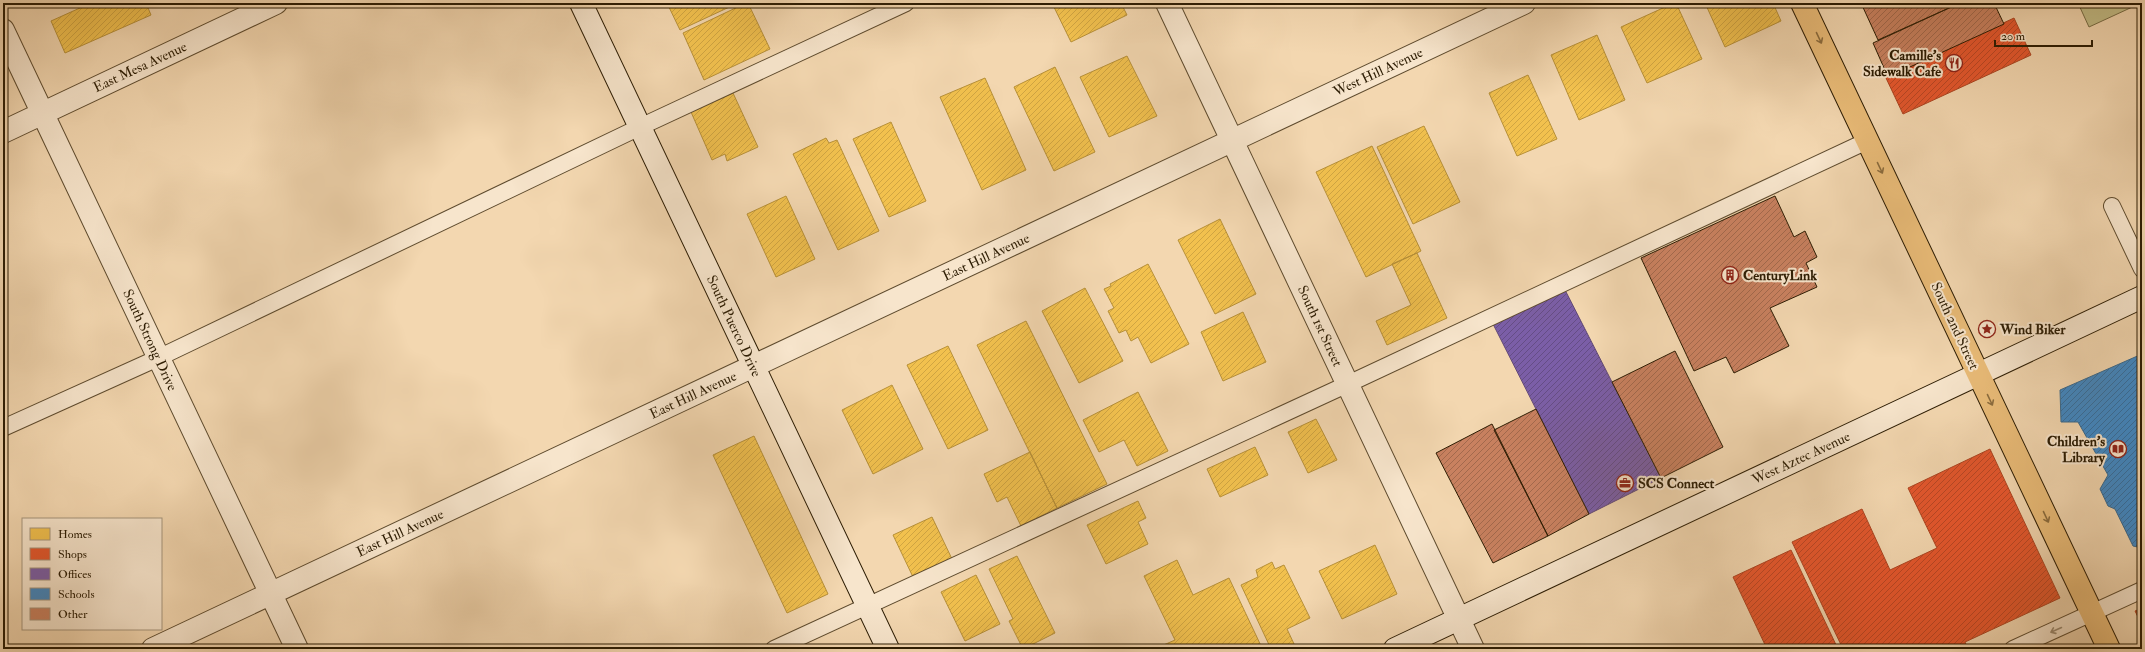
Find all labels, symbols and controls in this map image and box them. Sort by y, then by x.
scale bar [1995,22,2092,48]
text: 20 m [2001,29,2026,44]
one-way arrow [1816,32,1823,44]
street label: East Mesa Avenue [90,38,190,96]
street label: West Hill Avenue [1330,44,1426,101]
place label: Camille's Sidewalk Cafe [1863,47,1941,80]
restaurant icon: Camille's Sidewalk Cafe [1944,53,1964,73]
one-way arrow [1877,162,1884,174]
street label: East Hill Avenue [940,229,1032,285]
building icon: CenturyLink [1720,265,1740,285]
place label: CenturyLink [1743,267,1817,285]
street label: South Puerco Drive [703,272,765,380]
street label: South 2nd Street [1927,280,1983,373]
street label: South 1st Street [1294,283,1346,370]
street label: South Strong Drive [119,287,181,394]
place icon: Wind Biker [1977,319,1997,339]
place label: Wind Biker [1999,321,2066,338]
street label: East Hill Avenue [647,367,739,423]
one-way arrow [1987,393,1994,405]
street label: West Aztec Avenue [1748,428,1853,489]
place label: Children's Library [2047,433,2106,467]
library icon: Children's Library [2108,439,2128,459]
office icon: SCS Connect [1615,473,1635,493]
place label: SCS Connect [1638,475,1715,492]
street label: East Hill Avenue [354,505,446,561]
one-way arrow [2043,511,2050,523]
legend [22,518,162,630]
text: Homes [58,527,92,542]
text: Shops [58,547,87,562]
text: Offices [58,567,91,582]
text: Schools [58,587,95,602]
text: Other [58,607,88,622]
one-way arrow [2050,627,2062,634]

